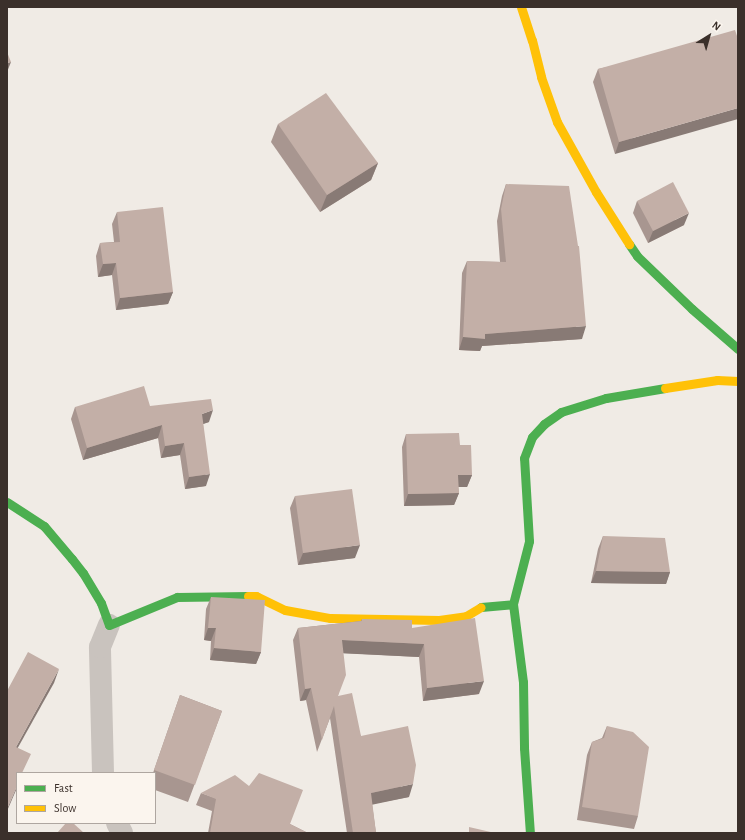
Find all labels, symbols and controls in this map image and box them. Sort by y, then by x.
north arrow [689,16,729,56]
text: N [710,19,723,33]
legend [16,772,156,824]
text: Fast [54,782,73,794]
text: Slow [54,802,76,814]

